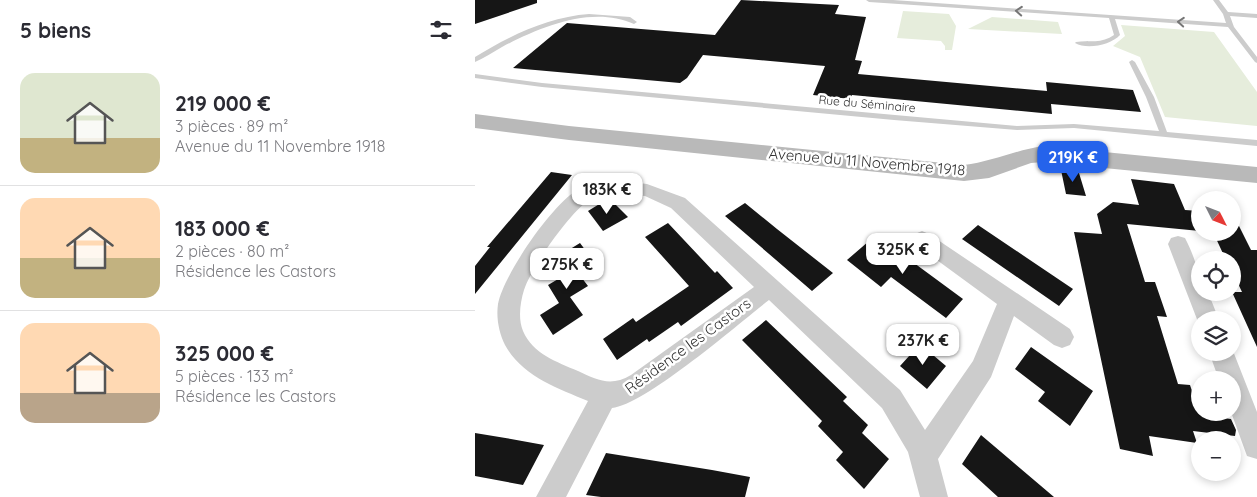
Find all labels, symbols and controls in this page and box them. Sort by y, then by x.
one-way arrow [1015,5,1023,16]
icon: filters [427,16,455,44]
text: 5 biens [20,17,91,43]
one-way arrow [1177,17,1185,28]
text: 219 000 € [175,90,271,116]
street label: Rue du Séminaire [818,92,916,115]
icon: home [60,93,120,153]
text: 3 pièces · 89 m² [175,116,288,136]
text: Avenue du 11 Novembre 1918 [175,136,385,156]
pin: 219K € [1032,140,1114,183]
street label: Avenue du 11 Novembre 1918 [768,143,966,180]
text: 219K € [1048,147,1098,167]
pin: 183K € [566,172,648,215]
text: 183K € [583,179,631,199]
north arrow [1191,191,1241,241]
map controls [1191,191,1241,481]
text: 183 000 € [175,215,270,241]
icon: home [60,218,120,278]
pin: 325K € [862,232,944,275]
text: 325K € [877,239,929,259]
text: 2 pièces · 80 m² [175,241,289,261]
pin: 275K € [526,248,608,290]
button: locate [1191,251,1241,301]
text: 275K € [541,254,593,274]
text: Résidence les Castors [175,261,336,281]
street label: Résidence les Castors [621,294,754,398]
button: layers [1191,311,1241,361]
pin: 237K € [882,324,964,366]
text: 237K € [897,330,949,350]
text: 325 000 € [175,340,274,366]
icon: home [60,343,120,403]
text: 5 pièces · 133 m² [175,366,294,386]
button: + [1191,371,1241,421]
text: Résidence les Castors [175,386,336,406]
button: − [1191,431,1241,481]

